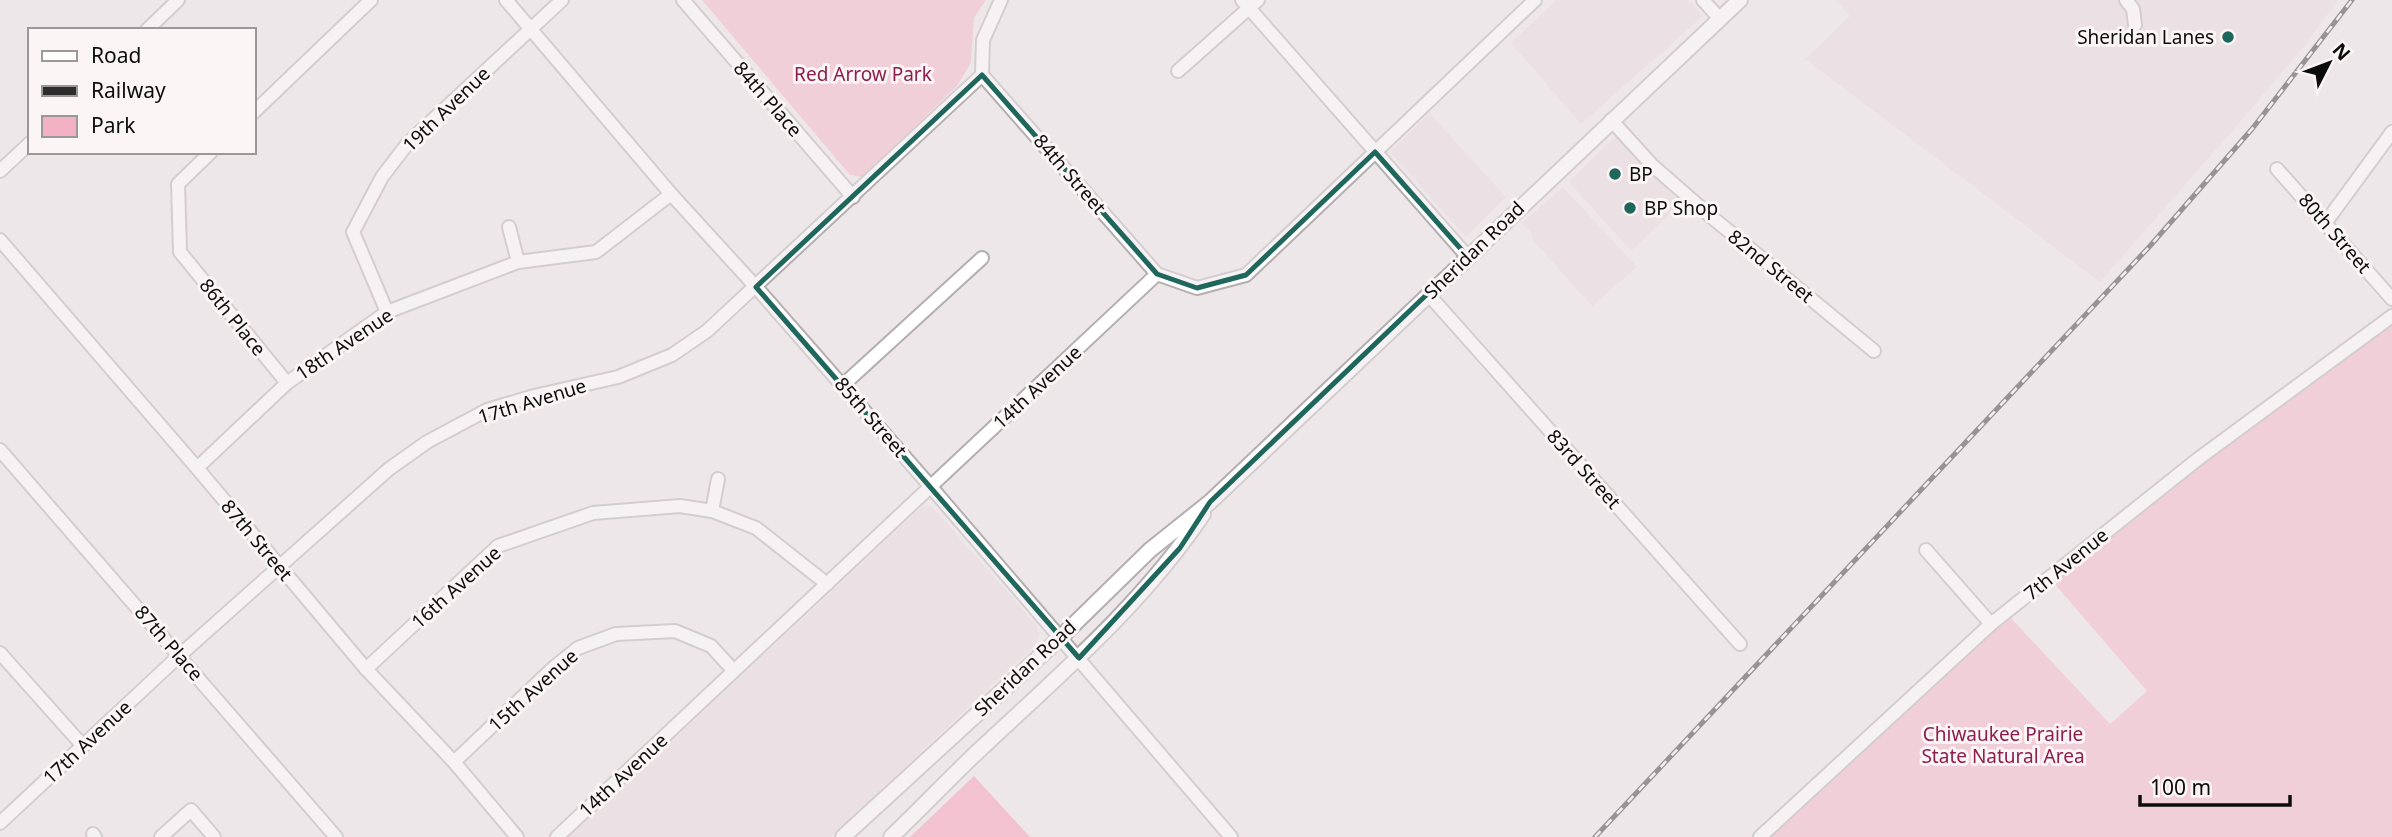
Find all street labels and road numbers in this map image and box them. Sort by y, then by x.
street label: 84th Place [728,56,808,142]
street label: 19th Avenue [397,61,495,157]
street label: 84th Street [1028,128,1112,220]
street label: 80th Street [2293,187,2377,279]
street label: Sheridan Road [1418,195,1530,305]
street label: 82nd Street [1723,223,1819,309]
street label: 86th Place [194,273,272,361]
street label: 18th Avenue [290,302,398,386]
street label: 14th Avenue [987,339,1087,435]
street label: 85th Street [829,371,913,463]
street label: 17th Avenue [475,372,589,430]
street label: 83rd Street [1541,424,1627,515]
street label: 87th Street [215,494,299,586]
street label: 7th Avenue [2019,522,2113,606]
street label: 16th Avenue [406,540,506,634]
street label: 87th Place [129,600,209,686]
street label: Sheridan Road [968,614,1082,722]
street label: 15th Avenue [483,643,583,737]
street label: 17th Avenue [37,694,137,790]
street label: 14th Avenue [573,727,673,823]

